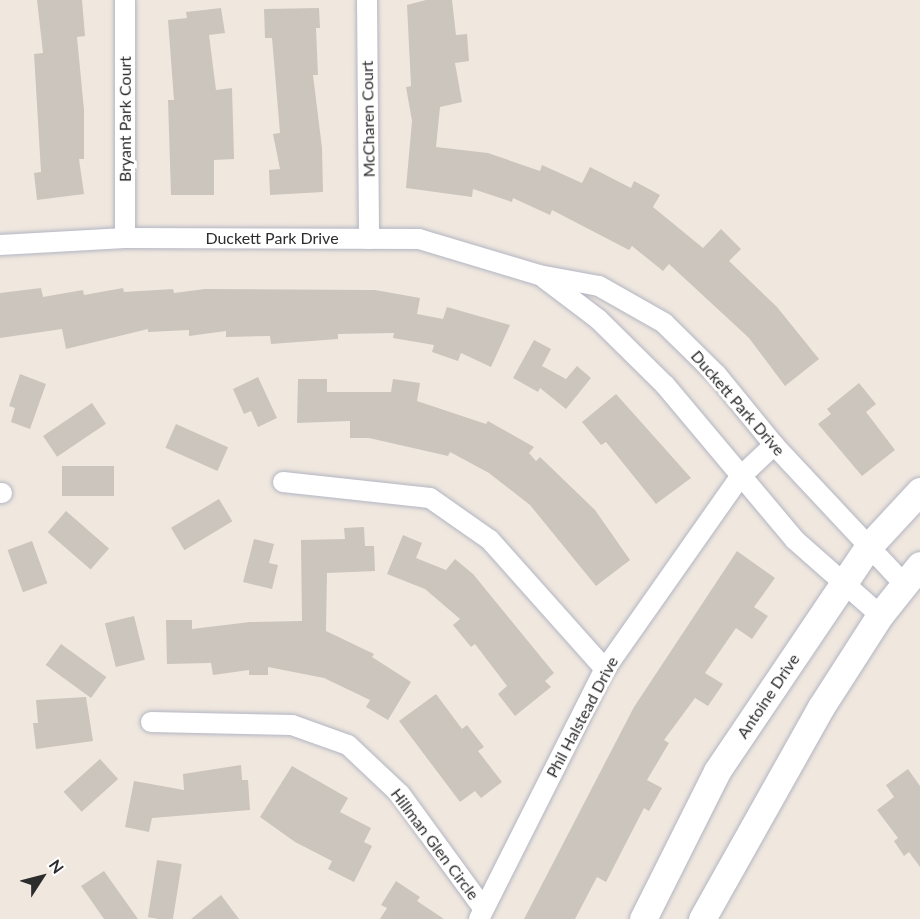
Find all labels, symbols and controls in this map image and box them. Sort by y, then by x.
street label: Bryant Park Court [115,56,135,182]
street label: McCharen Court [357,60,379,178]
street label: Duckett Park Drive [205,228,339,248]
street label: Duckett Park Drive [687,346,789,460]
street label: Antoine Drive [733,650,803,742]
street label: Phil Halstead Drive [542,653,622,781]
street label: Hillman Glen Circle [387,785,483,903]
north arrow [12,847,72,907]
text: N [46,856,68,877]

